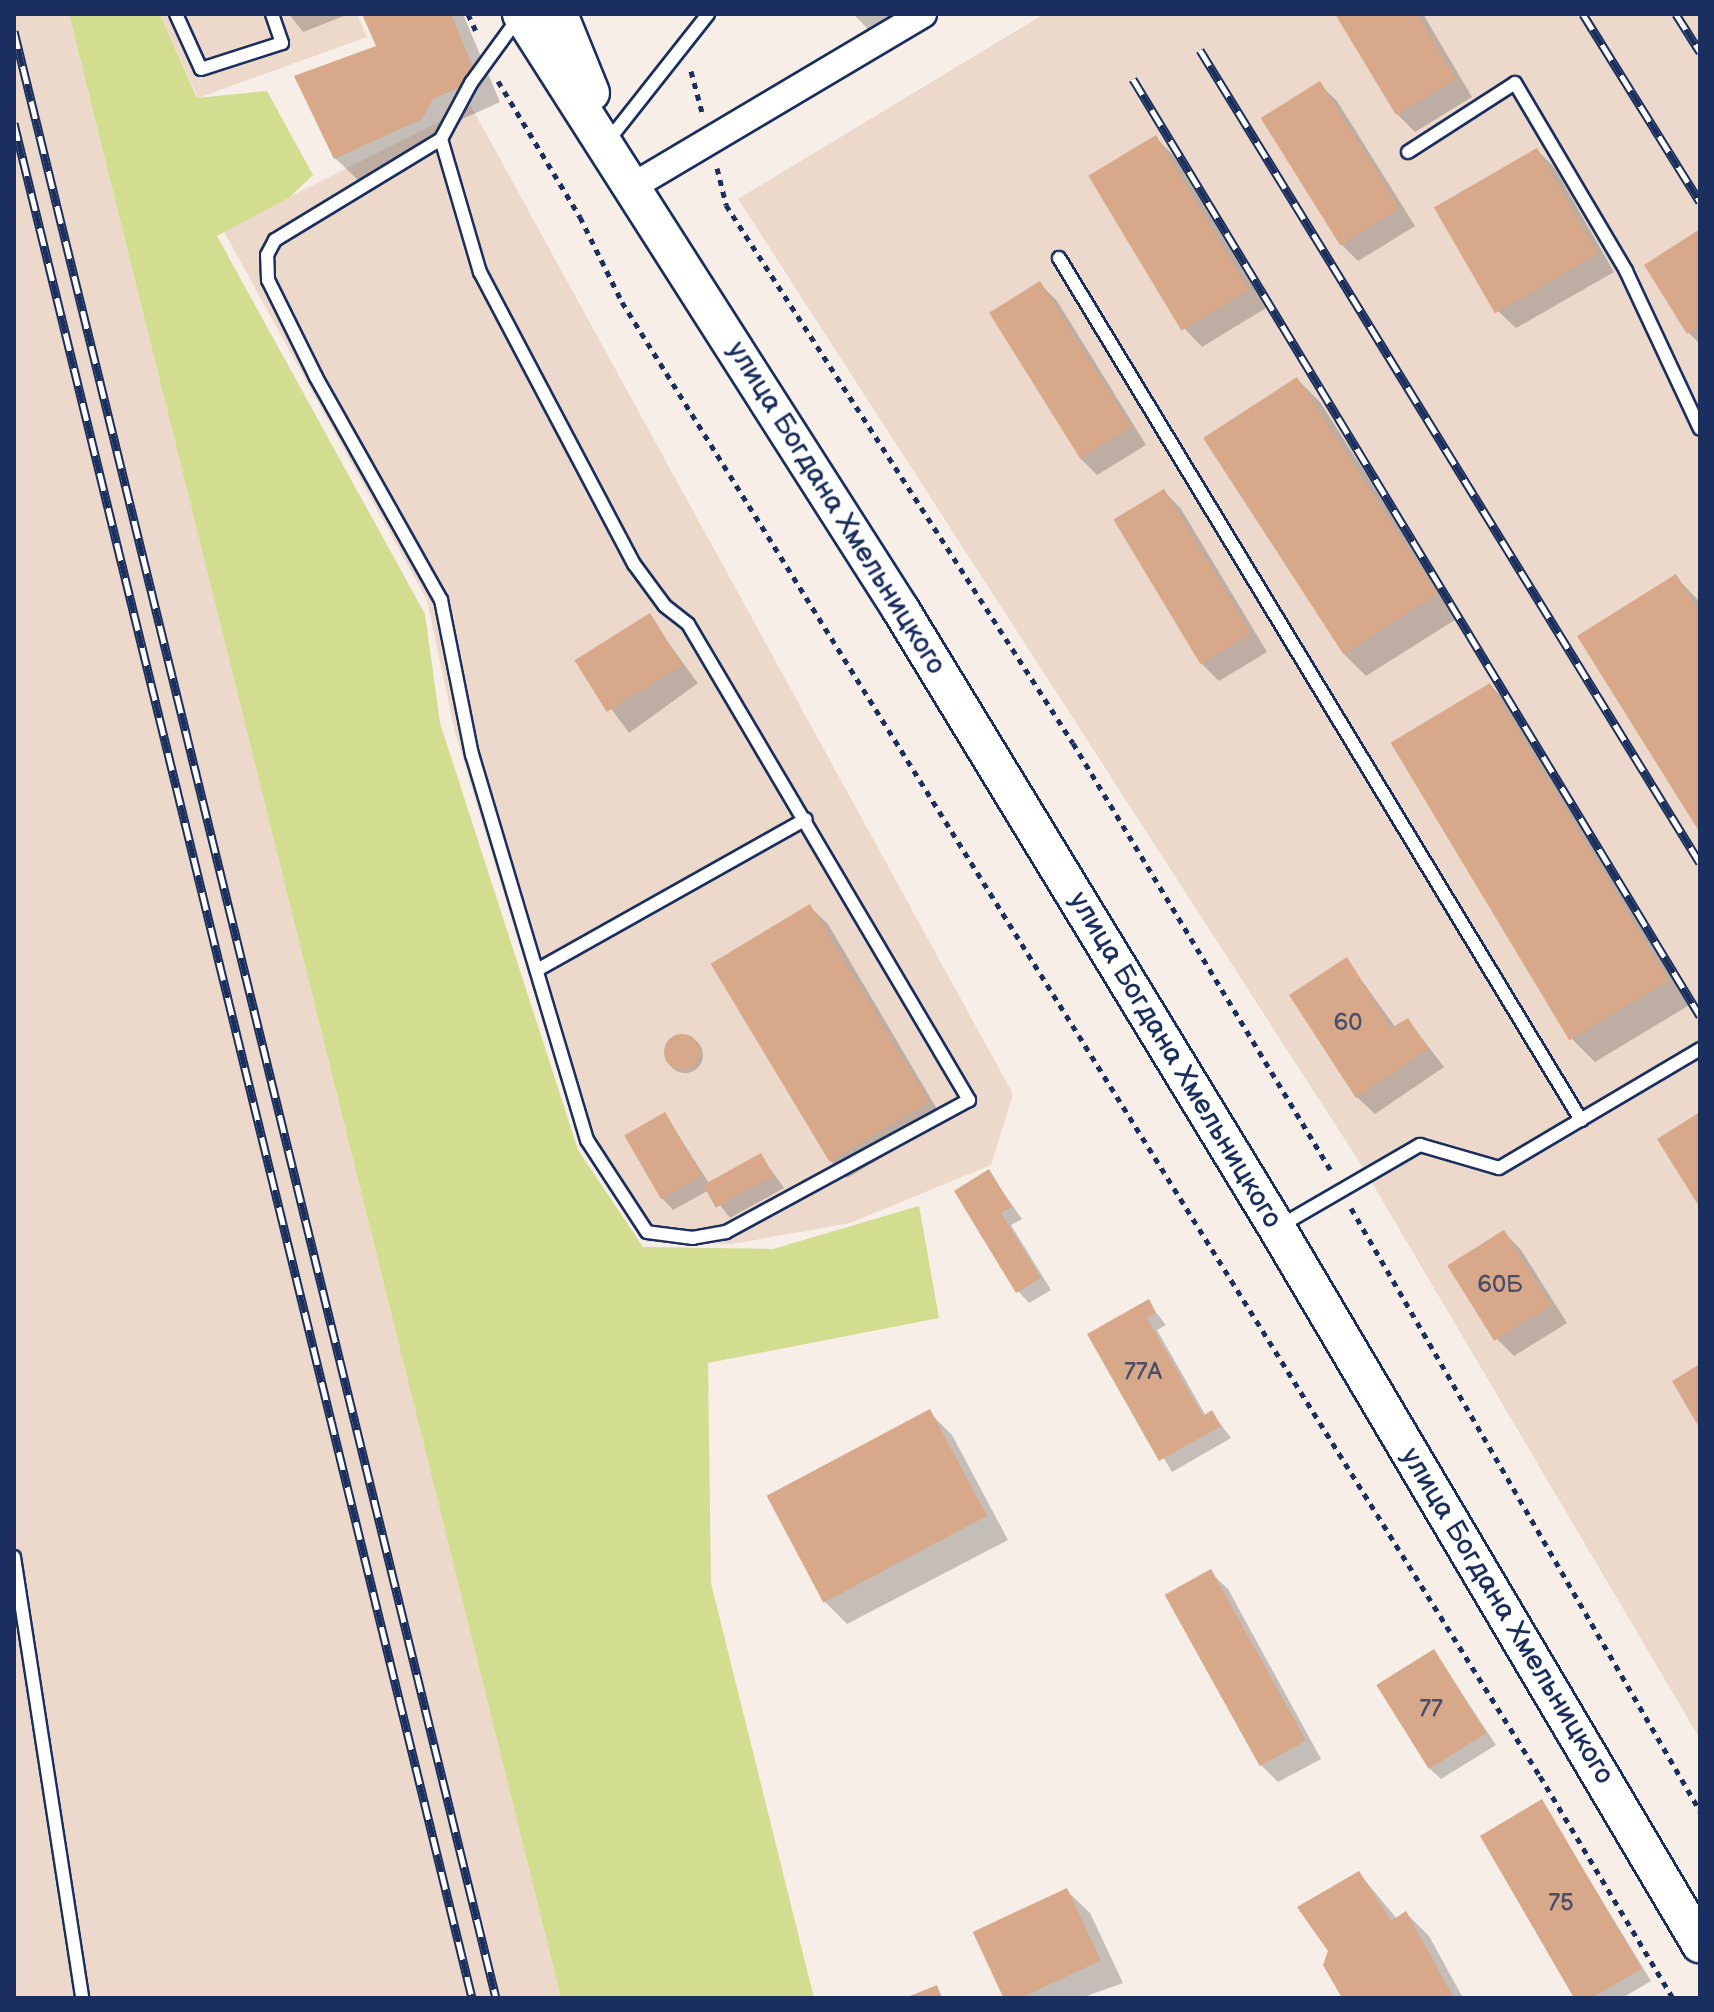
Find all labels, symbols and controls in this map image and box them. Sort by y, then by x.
street label: улица Богдана Хмельницкого [719,335,953,681]
street label: улица Богдана Хмельницкого [1061,886,1289,1234]
house number: 60 [1334,1009,1362,1037]
house number: 60Б [1477,1271,1523,1299]
house number: 77А [1124,1358,1162,1386]
street label: улица Богдана Хмельницкого [1393,1442,1621,1790]
house number: 77 [1419,1695,1443,1723]
house number: 75 [1548,1889,1574,1917]

